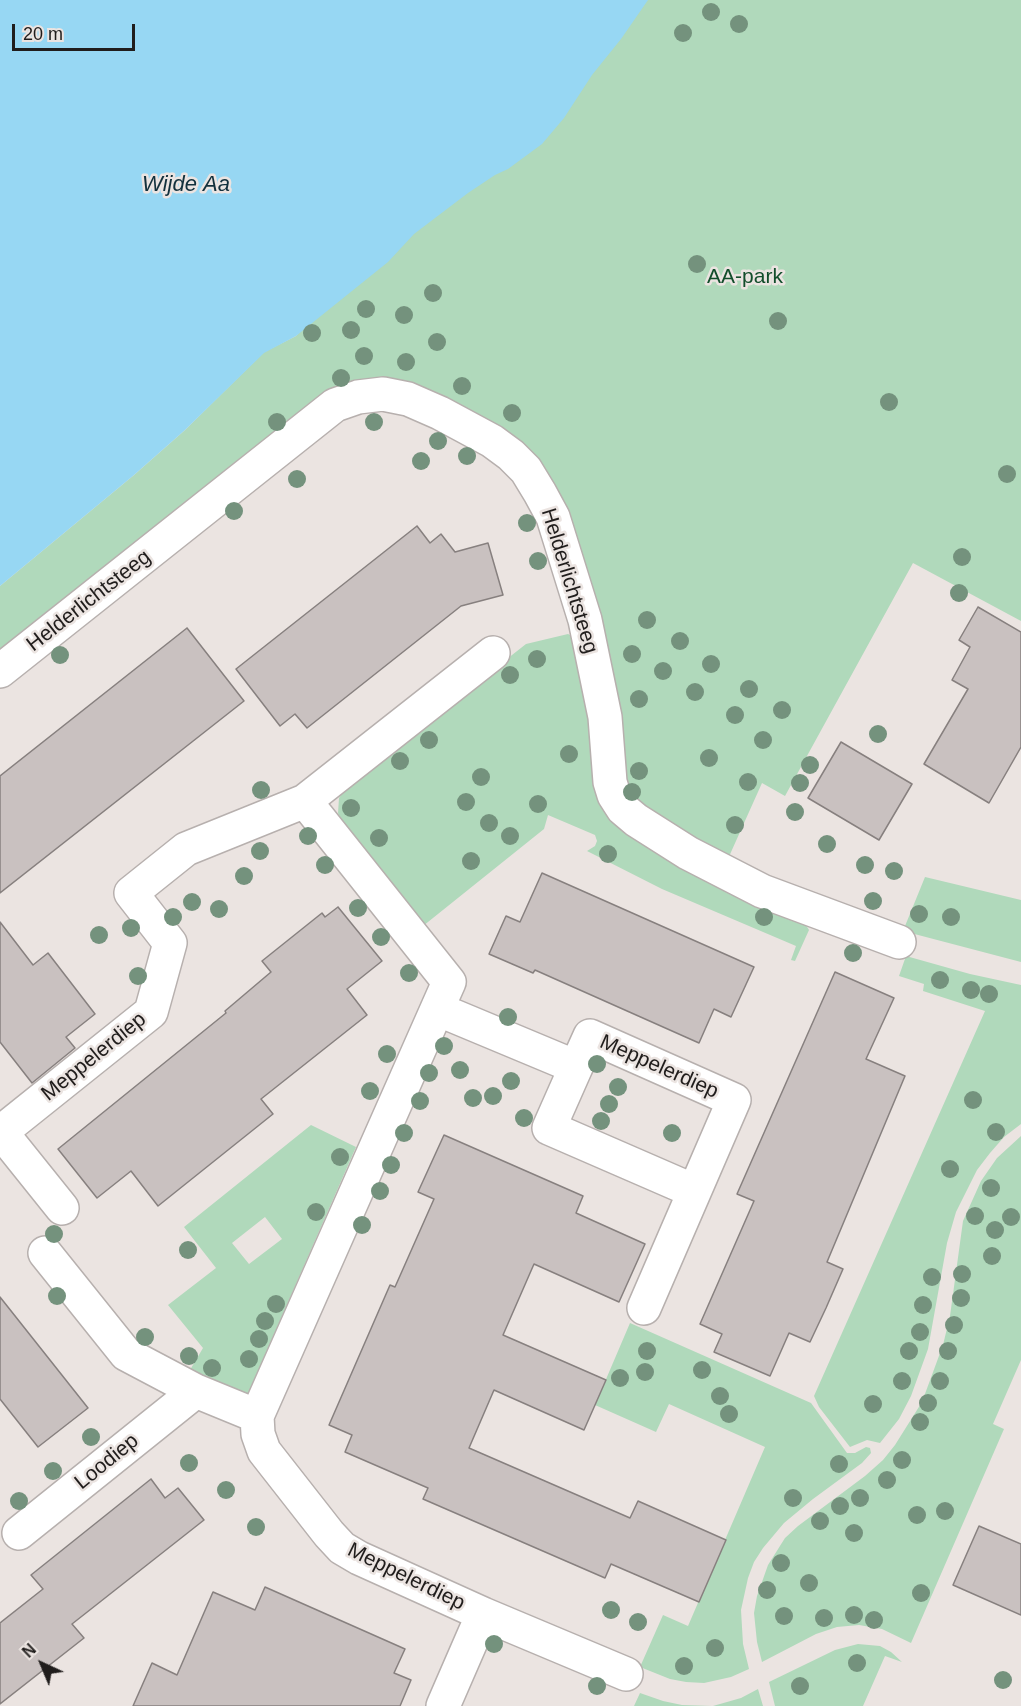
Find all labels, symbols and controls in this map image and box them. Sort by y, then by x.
scale bar [15,12,138,50]
text: 20 m [23,24,63,44]
water label: Wijde Aa [142,172,230,198]
park label: AA-park [707,264,783,290]
street label: Helderlichtsteeg [535,505,603,657]
street label: Helderlichtsteeg [22,545,156,657]
street label: Meppelerdiep [37,1007,151,1107]
street label: Meppelerdiep [596,1030,722,1104]
street label: Loodiep [70,1429,144,1495]
street label: Meppelerdiep [343,1538,469,1616]
north arrow [12,1634,72,1694]
text: N [19,1641,39,1661]

